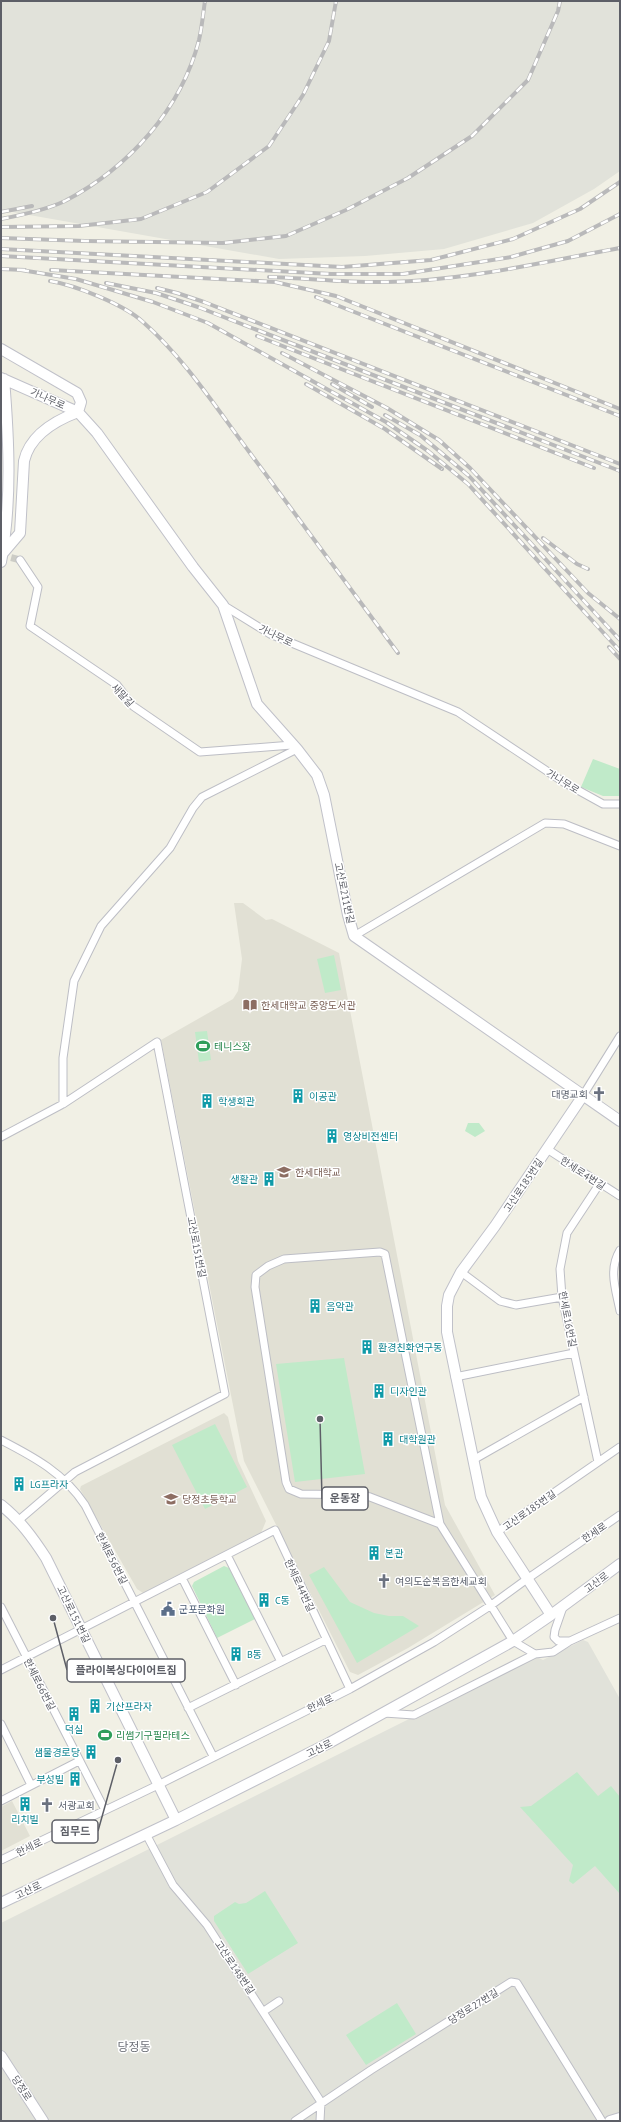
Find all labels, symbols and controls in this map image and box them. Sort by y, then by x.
street label: 가나무로 [28,385,67,412]
street label: 가나무로 [256,622,295,649]
street label: 새말길 [108,681,137,710]
street label: 가나무로 [544,766,582,797]
street label: 고산로211번길 [332,861,357,925]
library icon: 한세대학교 중앙도서관 [242,997,258,1013]
place label: 한세대학교 중앙도서관 [261,999,356,1012]
sports icon: 테니스장 [195,1038,211,1054]
place label: 테니스장 [214,1040,251,1053]
church icon: 대명교회 [591,1086,607,1102]
building icon: 이공관 [290,1088,306,1104]
place label: 대명교회 [551,1088,588,1101]
place label: 이공관 [309,1090,337,1103]
building icon: 학생회관 [199,1093,215,1109]
place label: 학생회관 [218,1095,256,1108]
building icon: 영상비전센터 [324,1128,340,1144]
place label: 영상비전센터 [343,1130,398,1143]
street label: 한세로4번길 [558,1154,608,1193]
street label: 고산로185번길 [501,1156,546,1215]
school or university icon: 한세대학교 [276,1164,292,1180]
place label: 한세대학교 [295,1166,341,1179]
building icon: 생활관 [261,1171,277,1187]
place label: 생활관 [230,1173,259,1186]
street label: 고산로151번길 [184,1215,209,1279]
street label: 한세로16번길 [556,1290,579,1348]
building icon: 음악관 [307,1298,323,1314]
place label: 음악관 [326,1300,354,1313]
building icon: 환경친화연구동 [359,1339,375,1355]
place label: 환경친화연구동 [378,1341,442,1354]
building icon: 디자인관 [371,1383,387,1399]
place label: 디자인관 [390,1385,428,1398]
building icon: 대학원관 [380,1431,396,1447]
place label: 대학원관 [399,1433,437,1446]
building icon: LG프라자 [11,1476,27,1492]
place label: LG프라자 [30,1478,69,1491]
callout: 운동장 [322,1487,368,1510]
street label: 고산로185번길 [500,1487,559,1534]
school or university icon: 당정초등학교 [163,1491,179,1507]
text: 운동장 [330,1491,360,1505]
place label: 당정초등학교 [182,1493,237,1506]
street label: 한세로 [579,1519,609,1546]
street label: 한세로56번길 [93,1530,130,1587]
building icon: 본관 [366,1545,382,1561]
place label: 본관 [385,1547,404,1560]
street label: 한세로44번길 [282,1557,317,1614]
street label: 고산로 [581,1569,611,1596]
church icon: 여의도순복음한세교회 [376,1573,392,1589]
place label: 여의도순복음한세교회 [395,1575,487,1588]
street label: 고산로151번길 [54,1583,93,1645]
building icon: C동 [256,1592,272,1608]
place label: C동 [275,1594,290,1607]
public building icon: 군포문화원 [160,1601,176,1617]
place label: 군포문화원 [179,1603,225,1616]
building icon: B동 [228,1646,244,1662]
place label: B동 [247,1648,262,1661]
street label: 한세로66번길 [21,1656,58,1713]
callout: 플라이복싱다이어트짐 [67,1659,185,1682]
text: 플라이복싱다이어트짐 [75,1663,177,1677]
street label: 한세로 [305,1692,335,1715]
building icon: 기산프라자 [87,1698,103,1714]
place label: 기산프라자 [106,1700,153,1713]
building icon: 덕실 [66,1706,82,1722]
place label: 덕실 [65,1723,83,1736]
sports icon: 리썸기구필라테스 [97,1727,113,1743]
place label: 리썸기구필라테스 [116,1729,190,1742]
street label: 고산로 [304,1736,334,1761]
building icon: 샘물경로당 [83,1744,99,1760]
place label: 샘물경로당 [34,1746,80,1759]
building icon: 부성빌 [67,1771,83,1787]
place label: 부성빌 [36,1773,64,1786]
building icon: 리치빌 [17,1796,33,1812]
church icon: 서광교회 [39,1797,55,1813]
place label: 서광교회 [58,1799,95,1812]
place label: 리치빌 [11,1813,39,1826]
callout: 짐무드 [52,1820,98,1843]
text: 짐무드 [60,1824,90,1838]
street label: 한세로 [14,1836,44,1859]
street label: 고산로 [13,1879,43,1902]
street label: 고산로148번길 [212,1938,257,1997]
street label: 당정로27번길 [446,1986,501,2027]
district label: 당정동 [117,2039,151,2054]
street label: 당정로 [9,2073,35,2103]

